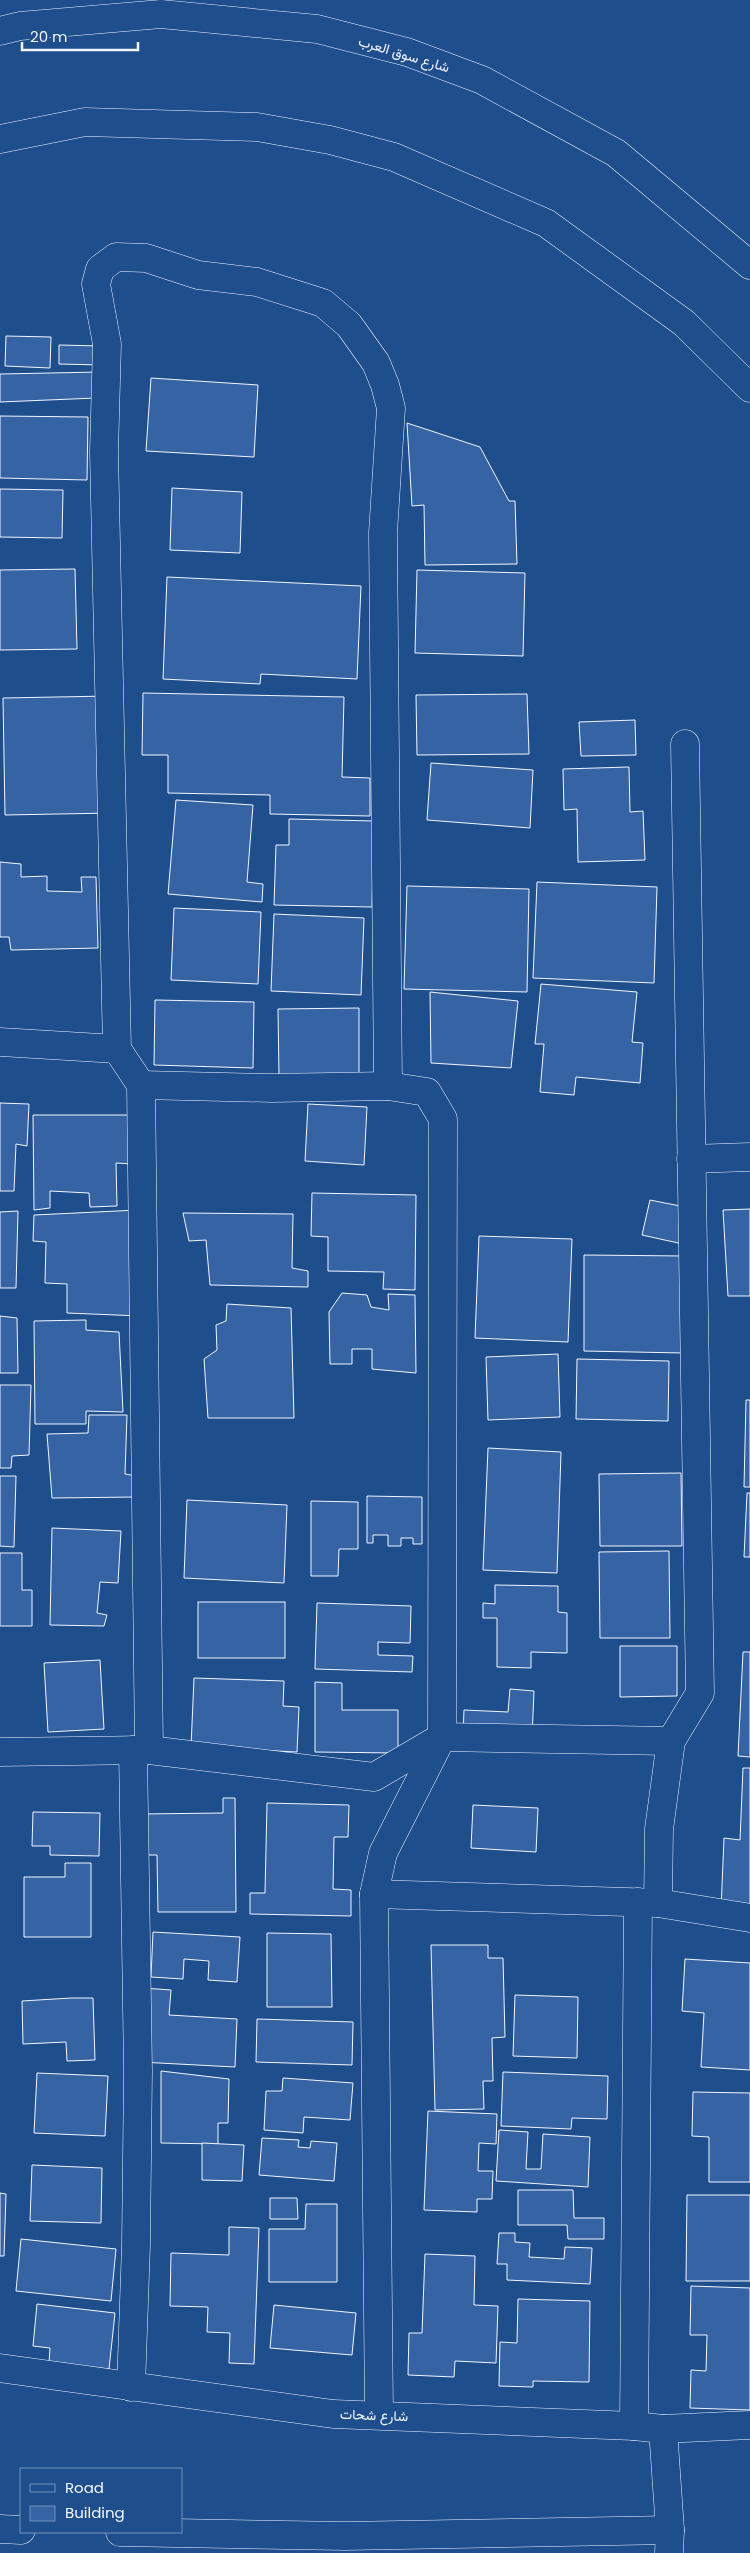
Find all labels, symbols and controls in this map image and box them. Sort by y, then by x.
scale bar [22,20,139,52]
text: 20 m [30,26,68,47]
street label: شارع سوق العرب [356,31,452,78]
street label: شارع شحات [339,2404,409,2427]
legend [20,2468,182,2533]
text: Road [65,2477,104,2498]
text: Building [65,2502,125,2523]

